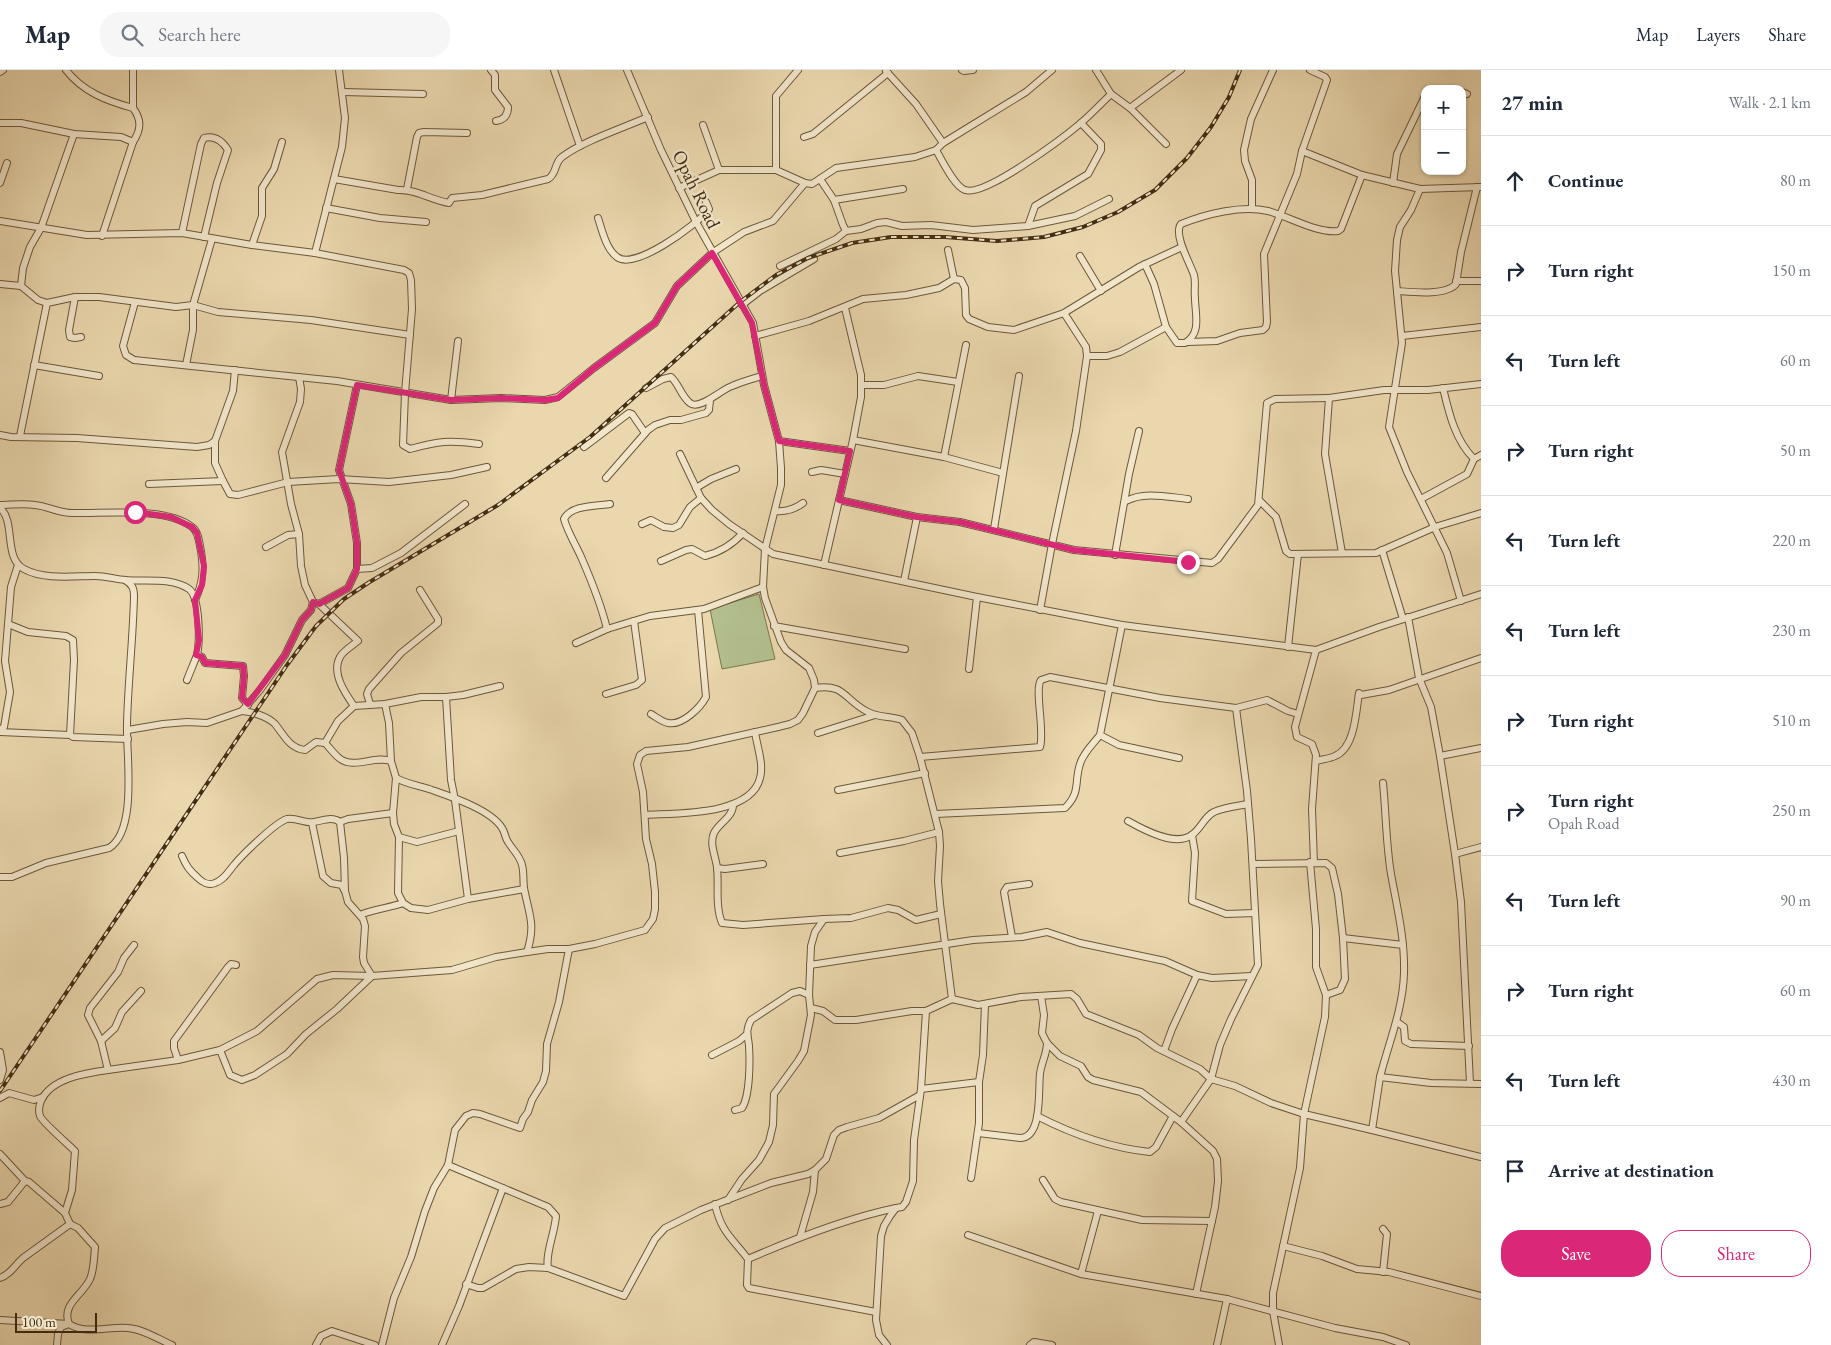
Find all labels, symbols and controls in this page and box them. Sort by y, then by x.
search box [100,12,450,57]
text: Map [25,19,70,50]
icon: search [118,21,146,49]
text: Search here [158,22,241,47]
text: Map [1636,23,1668,46]
text: Layers [1696,23,1740,46]
text: Share [1768,23,1806,46]
map controls [1421,85,1466,175]
button: + [1421,85,1466,130]
text: 27 min [1501,89,1563,116]
text: Walk · 2.1 km [1728,92,1811,113]
button: − [1421,130,1466,175]
street label: Opah Road [667,146,727,233]
icon: ahead [1501,167,1529,195]
text: Continue [1548,168,1623,193]
text: 80 m [1780,170,1811,191]
icon: right [1501,257,1529,285]
text: Turn right [1548,258,1634,283]
text: 150 m [1772,260,1811,281]
icon: left [1501,347,1529,375]
text: Turn left [1548,348,1620,373]
text: 60 m [1780,350,1811,371]
icon: right [1501,437,1529,465]
text: Turn right [1548,438,1634,463]
text: 50 m [1780,440,1811,461]
route start [124,501,147,524]
icon: left [1501,527,1529,555]
text: Turn left [1548,528,1620,553]
text: 220 m [1772,530,1811,551]
route end [1177,551,1200,574]
icon: left [1501,617,1529,645]
text: Turn left [1548,618,1620,643]
text: 230 m [1772,620,1811,641]
icon: right [1501,707,1529,735]
text: Turn right [1548,708,1634,733]
text: 510 m [1772,710,1811,731]
text: Turn right [1548,788,1634,813]
icon: right [1501,797,1529,825]
text: 250 m [1772,800,1811,821]
text: Opah Road [1548,813,1620,834]
icon: left [1501,887,1529,915]
text: Turn left [1548,888,1620,913]
text: 90 m [1780,890,1811,911]
icon: right [1501,977,1529,1005]
text: Turn right [1548,978,1634,1003]
text: 60 m [1780,980,1811,1001]
icon: left [1501,1067,1529,1095]
text: Turn left [1548,1068,1620,1093]
text: 430 m [1772,1070,1811,1091]
icon: arrive [1501,1157,1529,1185]
text: Arrive at destination [1548,1158,1714,1183]
button: Save [1501,1230,1651,1277]
button: Share [1661,1230,1811,1277]
scale bar [15,1310,98,1333]
text: 100 m [22,1313,56,1331]

